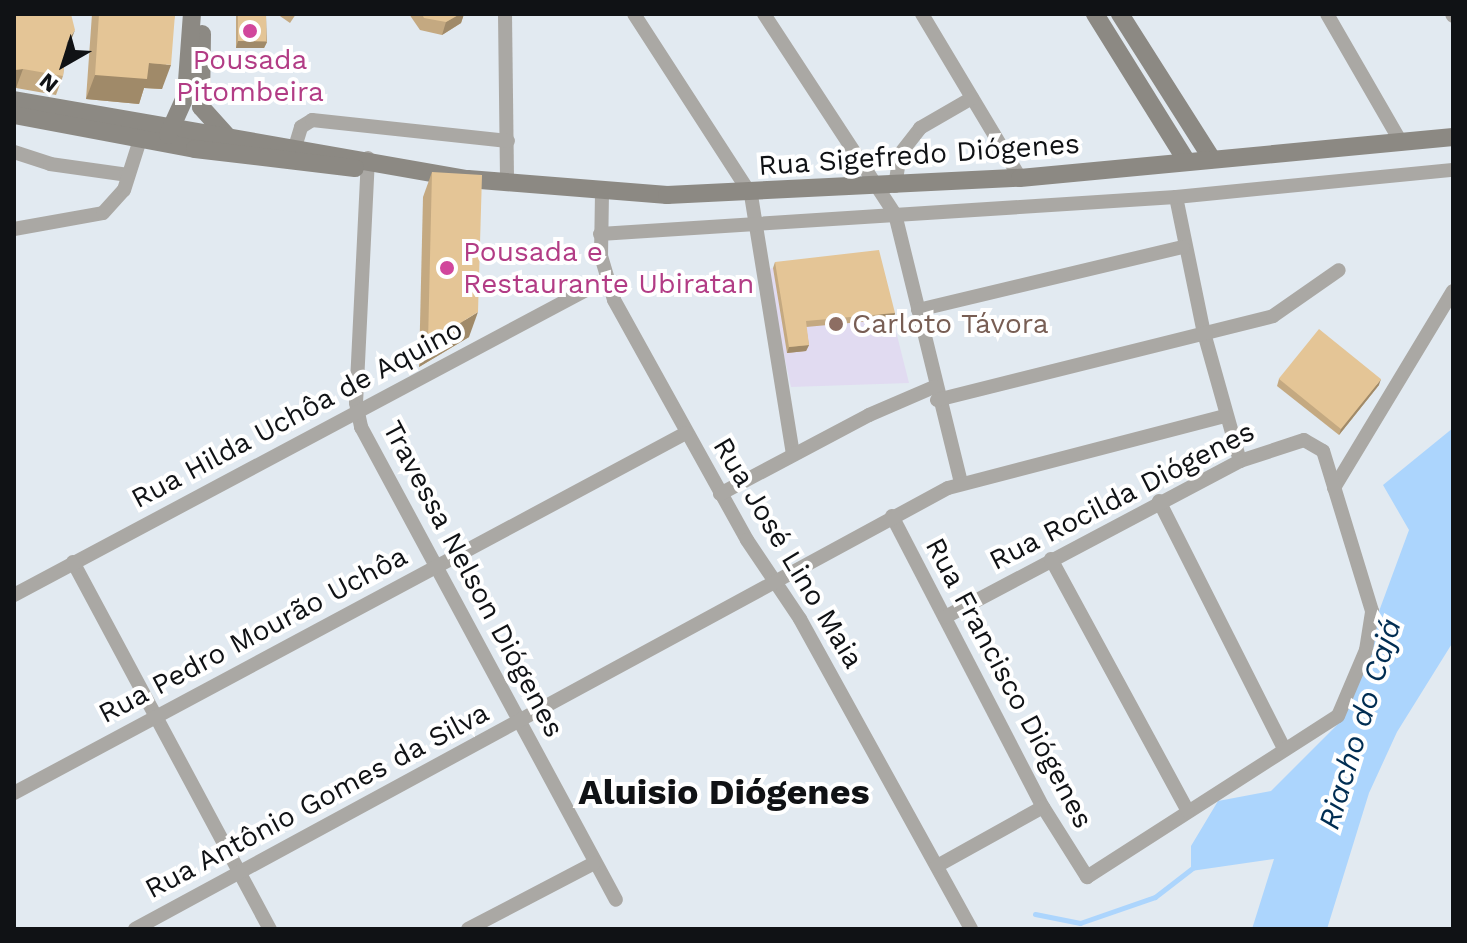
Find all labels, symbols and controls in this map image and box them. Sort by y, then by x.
marker: Pousada Pitombeira [241,22,259,40]
north arrow [24,24,104,104]
place label: Pousada Pitombeira [176,43,324,109]
text: N [34,68,63,98]
street label: Rua Sigefredo Diógenes [757,127,1081,183]
place label: Pousada e Restaurante Ubiratan [463,235,754,301]
marker: Pousada e Restaurante Ubiratan [438,259,456,277]
place label: Carloto Távora [852,307,1049,341]
street label: Rua Hilda Uchôa de Aquino [124,312,470,516]
marker: Carloto Távora [827,315,845,333]
street label: Rua Rocilda Diógenes [983,414,1261,578]
street label: Travessa Nelson Diógenes [375,415,571,743]
street label: Rua José Lino Maia [705,431,871,675]
street label: Rua Francisco Diógenes [918,532,1100,834]
street label: Rua Pedro Mourão Uchôa [93,539,413,731]
water label: Riacho do Cajá [1311,614,1409,834]
street label: Rua Antônio Gomes da Silva [138,695,496,907]
district label: Aluisio Diógenes [578,771,870,815]

